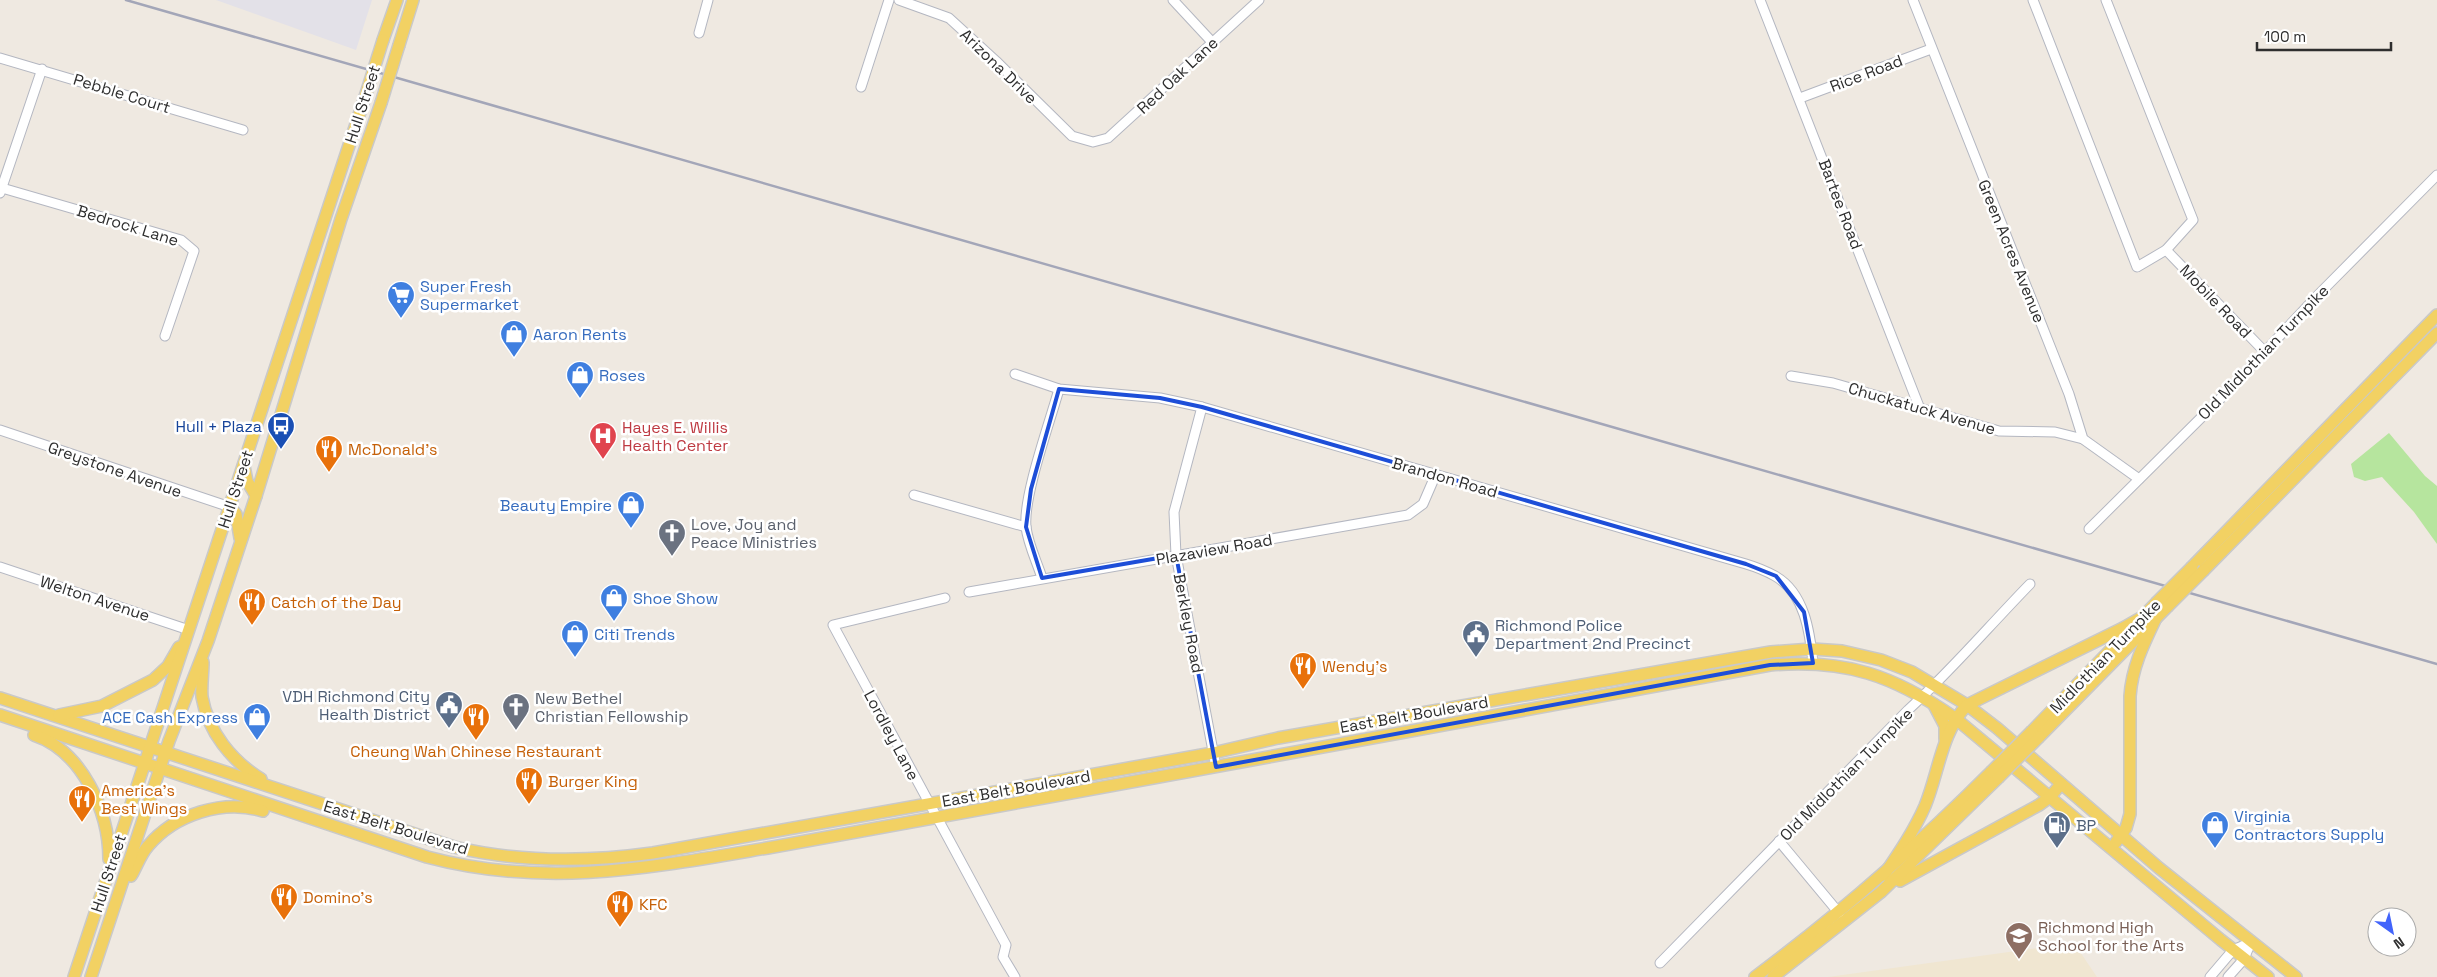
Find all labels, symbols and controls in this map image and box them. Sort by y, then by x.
scale bar [2257,20,2391,52]
street label: Arizona Drive [956,24,1042,108]
text: 100 m [2264,27,2306,46]
street label: Red Oak Lane [1132,32,1222,118]
street label: Rice Road [1827,50,1906,97]
street label: Hull Street [340,62,385,146]
street label: Pebble Court [71,69,173,118]
street label: Bartee Road [1814,156,1867,252]
street label: Green Acres Avenue [1973,176,2050,326]
street label: Bedrock Lane [74,200,181,251]
street label: Mobile Road [2175,260,2256,343]
place label: Super Fresh Supermarket [420,276,519,315]
supermarket icon: Super Fresh Supermarket [386,280,416,319]
street label: Old Midlothian Turnpike [2193,280,2333,424]
shop icon: Aaron Rents [499,319,529,358]
place label: Aaron Rents [533,324,627,345]
shop icon: Roses [565,360,595,399]
place label: Roses [599,365,645,386]
street label: Chuckatuck Avenue [1846,377,1998,440]
bus stop icon: Hull + Plaza [266,411,296,450]
place label: Hull + Plaza [176,416,262,437]
place label: Hayes E. Willis Health Center [622,417,728,456]
hospital icon: Hayes E. Willis Health Center [588,421,618,460]
restaurant icon: McDonald's [314,434,344,473]
street label: Greystone Avenue [45,437,185,502]
place label: McDonald's [348,439,438,460]
street label: Hull Street [213,447,258,531]
street label: Brandon Road [1390,452,1500,503]
shop icon: Beauty Empire [616,490,646,529]
place label: Beauty Empire [500,495,612,516]
place label: Love, Joy and Peace Ministries [691,514,817,553]
church icon: Love, Joy and Peace Ministries [657,518,687,557]
street label: Plazaview Road [1154,529,1274,570]
street label: Welton Avenue [37,571,152,626]
street label: Berkley Road [1169,571,1208,675]
shop icon: Shoe Show [599,583,629,622]
restaurant icon: Catch of the Day [237,587,267,626]
place label: Shoe Show [633,588,718,609]
place label: Catch of the Day [271,592,401,613]
street label: Midlothian Turnpike [2045,595,2165,718]
place label: Richmond Police Department 2nd Precinct [1495,615,1691,654]
shop icon: Citi Trends [560,619,590,658]
public building icon: Richmond Police Department 2nd Precinct [1461,619,1491,658]
place label: Citi Trends [594,624,675,645]
restaurant icon: Wendy's [1288,651,1318,690]
place label: Wendy's [1322,656,1388,677]
place label: VDH Richmond City Health District [282,686,430,725]
street label: Lordley Lane [859,687,924,784]
place label: New Bethel Christian Fellowship [535,688,688,727]
public building icon: VDH Richmond City Health District [434,690,464,729]
street label: East Belt Boulevard [1338,691,1490,738]
church icon: New Bethel Christian Fellowship [501,692,531,731]
shop icon: ACE Cash Express [242,702,272,741]
restaurant icon: Cheung Wah Chinese Restaurant [461,702,491,741]
street label: Old Midlothian Turnpike [1775,703,1917,845]
place label: ACE Cash Express [102,707,238,728]
place label: Cheung Wah Chinese Restaurant [350,741,602,762]
street label: East Belt Boulevard [940,765,1092,812]
restaurant icon: Burger King [514,766,544,805]
place label: Burger King [548,771,638,792]
place label: America's Best Wings [101,780,187,819]
restaurant icon: America's Best Wings [67,784,97,823]
street label: East Belt Boulevard [321,795,471,859]
place label: Virginia Contractors Supply [2234,806,2384,845]
fuel station icon: BP [2042,810,2072,849]
shop icon: Virginia Contractors Supply [2200,810,2230,849]
place label: BP [2076,815,2097,836]
street label: Hull Street [86,831,131,915]
restaurant icon: Domino's [269,882,299,921]
place label: Domino's [303,887,373,908]
restaurant icon: KFC [605,889,635,928]
place label: KFC [639,894,668,915]
north arrow [2367,907,2417,957]
place label: Richmond High School for the Arts [2038,917,2184,956]
school or university icon: Richmond High School for the Arts [2004,921,2034,960]
text: N [2390,933,2408,953]

